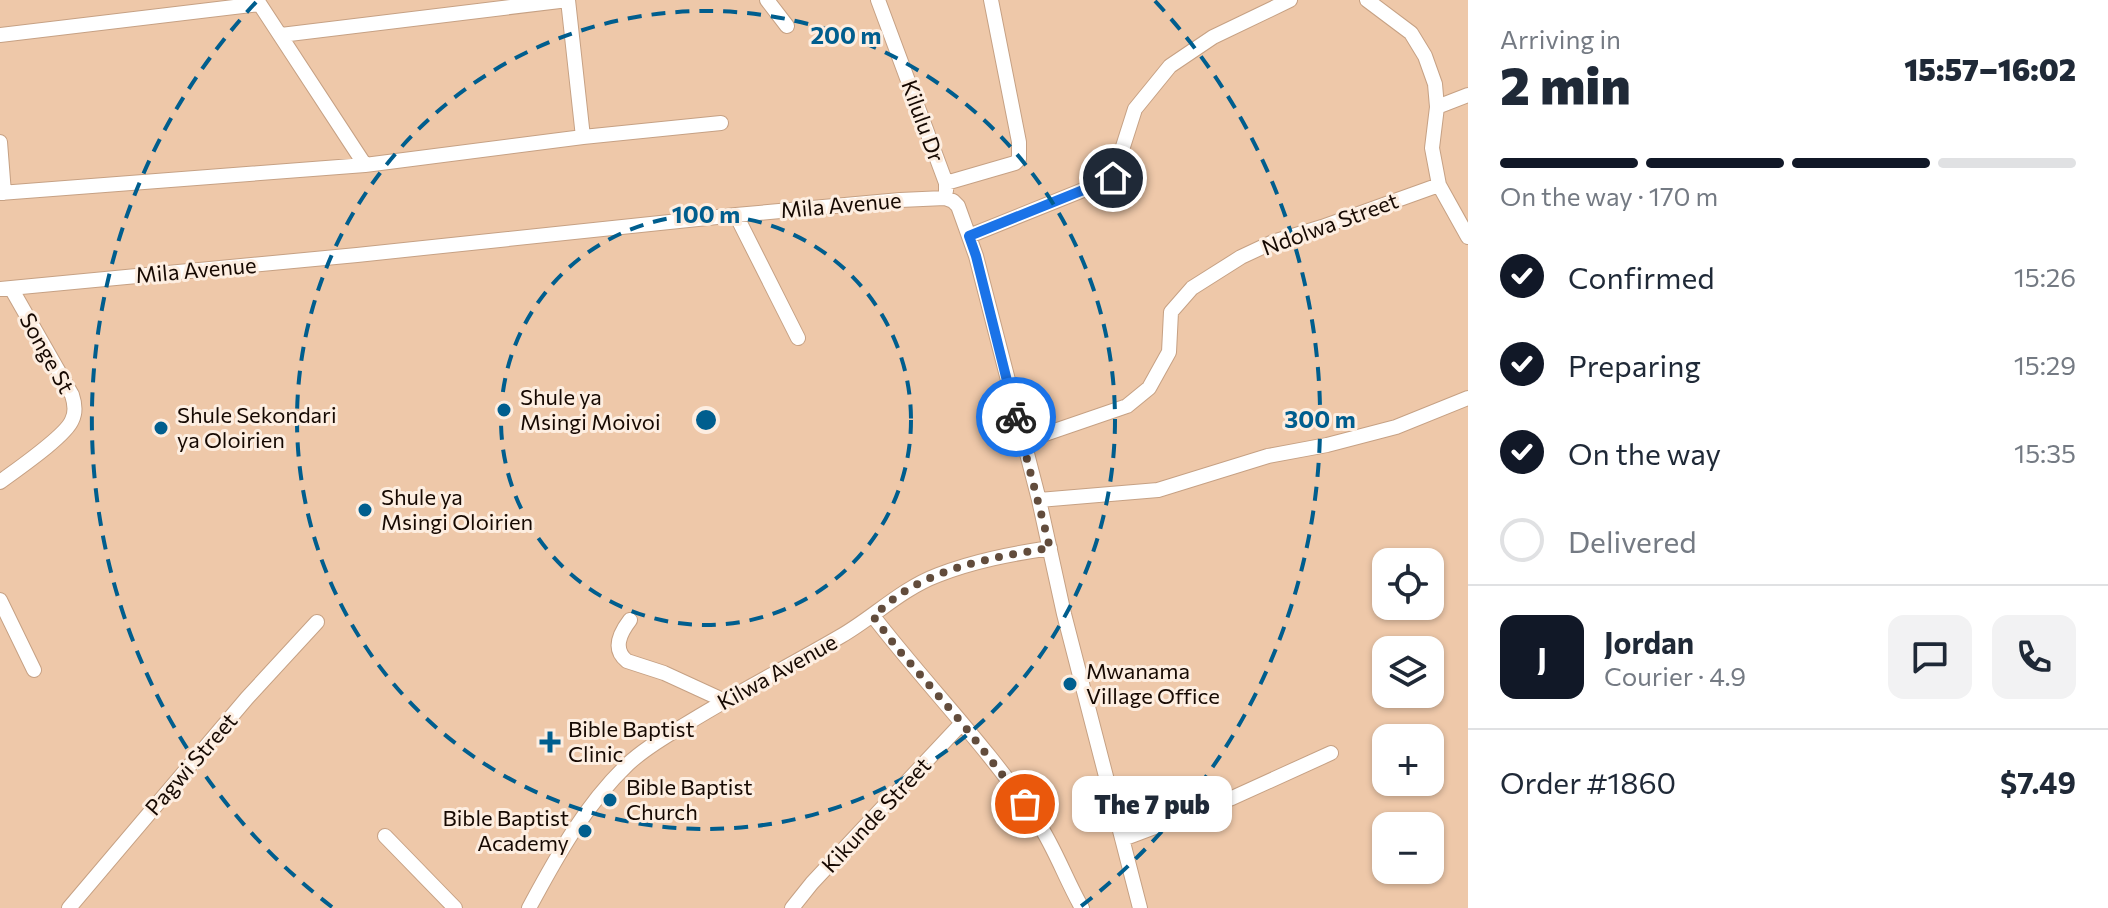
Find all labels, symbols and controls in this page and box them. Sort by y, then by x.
text: 200 m [811,20,881,49]
text: Arriving in [1500,23,1621,54]
text: 15:57–16:02 [1904,50,2076,87]
text: 2 min [1500,52,1631,116]
street label: Kilulu Dr [896,76,951,166]
pin [1079,144,1147,212]
icon: home [1091,156,1135,200]
text: On the way · 170 m [1500,180,1718,211]
street label: Mila Avenue [779,186,903,223]
street label: Ndolwa Street [1258,186,1402,261]
text: 100 m [672,199,740,228]
street label: Mila Avenue [134,251,258,288]
icon: check [1500,254,1544,298]
text: Confirmed [1568,258,1715,295]
text: 15:26 [2014,261,2076,292]
street label: Songe St [14,308,81,398]
icon: check [1500,342,1544,386]
text: Preparing [1568,346,1701,383]
text: 15:29 [2014,349,2076,380]
courier [976,377,1056,457]
place label: Shule ya Msingi Moivoi [520,383,661,435]
icon: bike [994,395,1038,439]
place label: Shule Sekondari ya Oloirien [177,401,337,453]
marker: Shule ya Msingi Moivoi [495,401,513,419]
text: 300 m [1284,404,1356,433]
centre of rings [692,406,720,434]
marker: Shule Sekondari ya Oloirien [152,419,170,437]
icon: check [1500,430,1544,474]
text: On the way [1568,434,1721,471]
text: 15:35 [2014,437,2076,468]
place label: Shule ya Msingi Oloirien [381,483,533,535]
marker: Shule ya Msingi Oloirien [356,501,374,519]
text: Delivered [1568,522,1697,559]
map controls [1372,548,1444,884]
button: locate [1372,548,1444,620]
button: chat [1888,615,1972,699]
button: phone [1992,615,2076,699]
text: Jordan [1604,623,1694,660]
street label: Kilwa Avenue [712,628,841,715]
button: layers [1372,636,1444,708]
text: J [1537,639,1547,676]
place label: Mwanama Village Office [1086,657,1220,709]
text: Courier · 4.9 [1604,660,1746,691]
marker: Mwanama Village Office [1061,675,1079,693]
street label: Pagwi Street [139,707,242,820]
place label: Bible Baptist Clinic [568,715,694,767]
button: + [1372,724,1444,796]
marker: Bible Baptist Clinic [539,731,561,753]
street label: Kikunde Street [815,751,936,878]
text: Order #1860 [1500,763,1676,800]
text: $7.49 [2000,763,2076,800]
pin [991,770,1059,838]
place label: Bible Baptist Church [626,773,752,825]
callout: The 7 pub [1073,776,1233,832]
icon: bag [1003,782,1047,826]
text: The 7 pub [1094,788,1210,819]
marker: Bible Baptist Church [601,791,619,809]
place label: Bible Baptist Academy [443,804,569,856]
button: − [1372,812,1444,884]
marker: Bible Baptist Academy [576,822,594,840]

